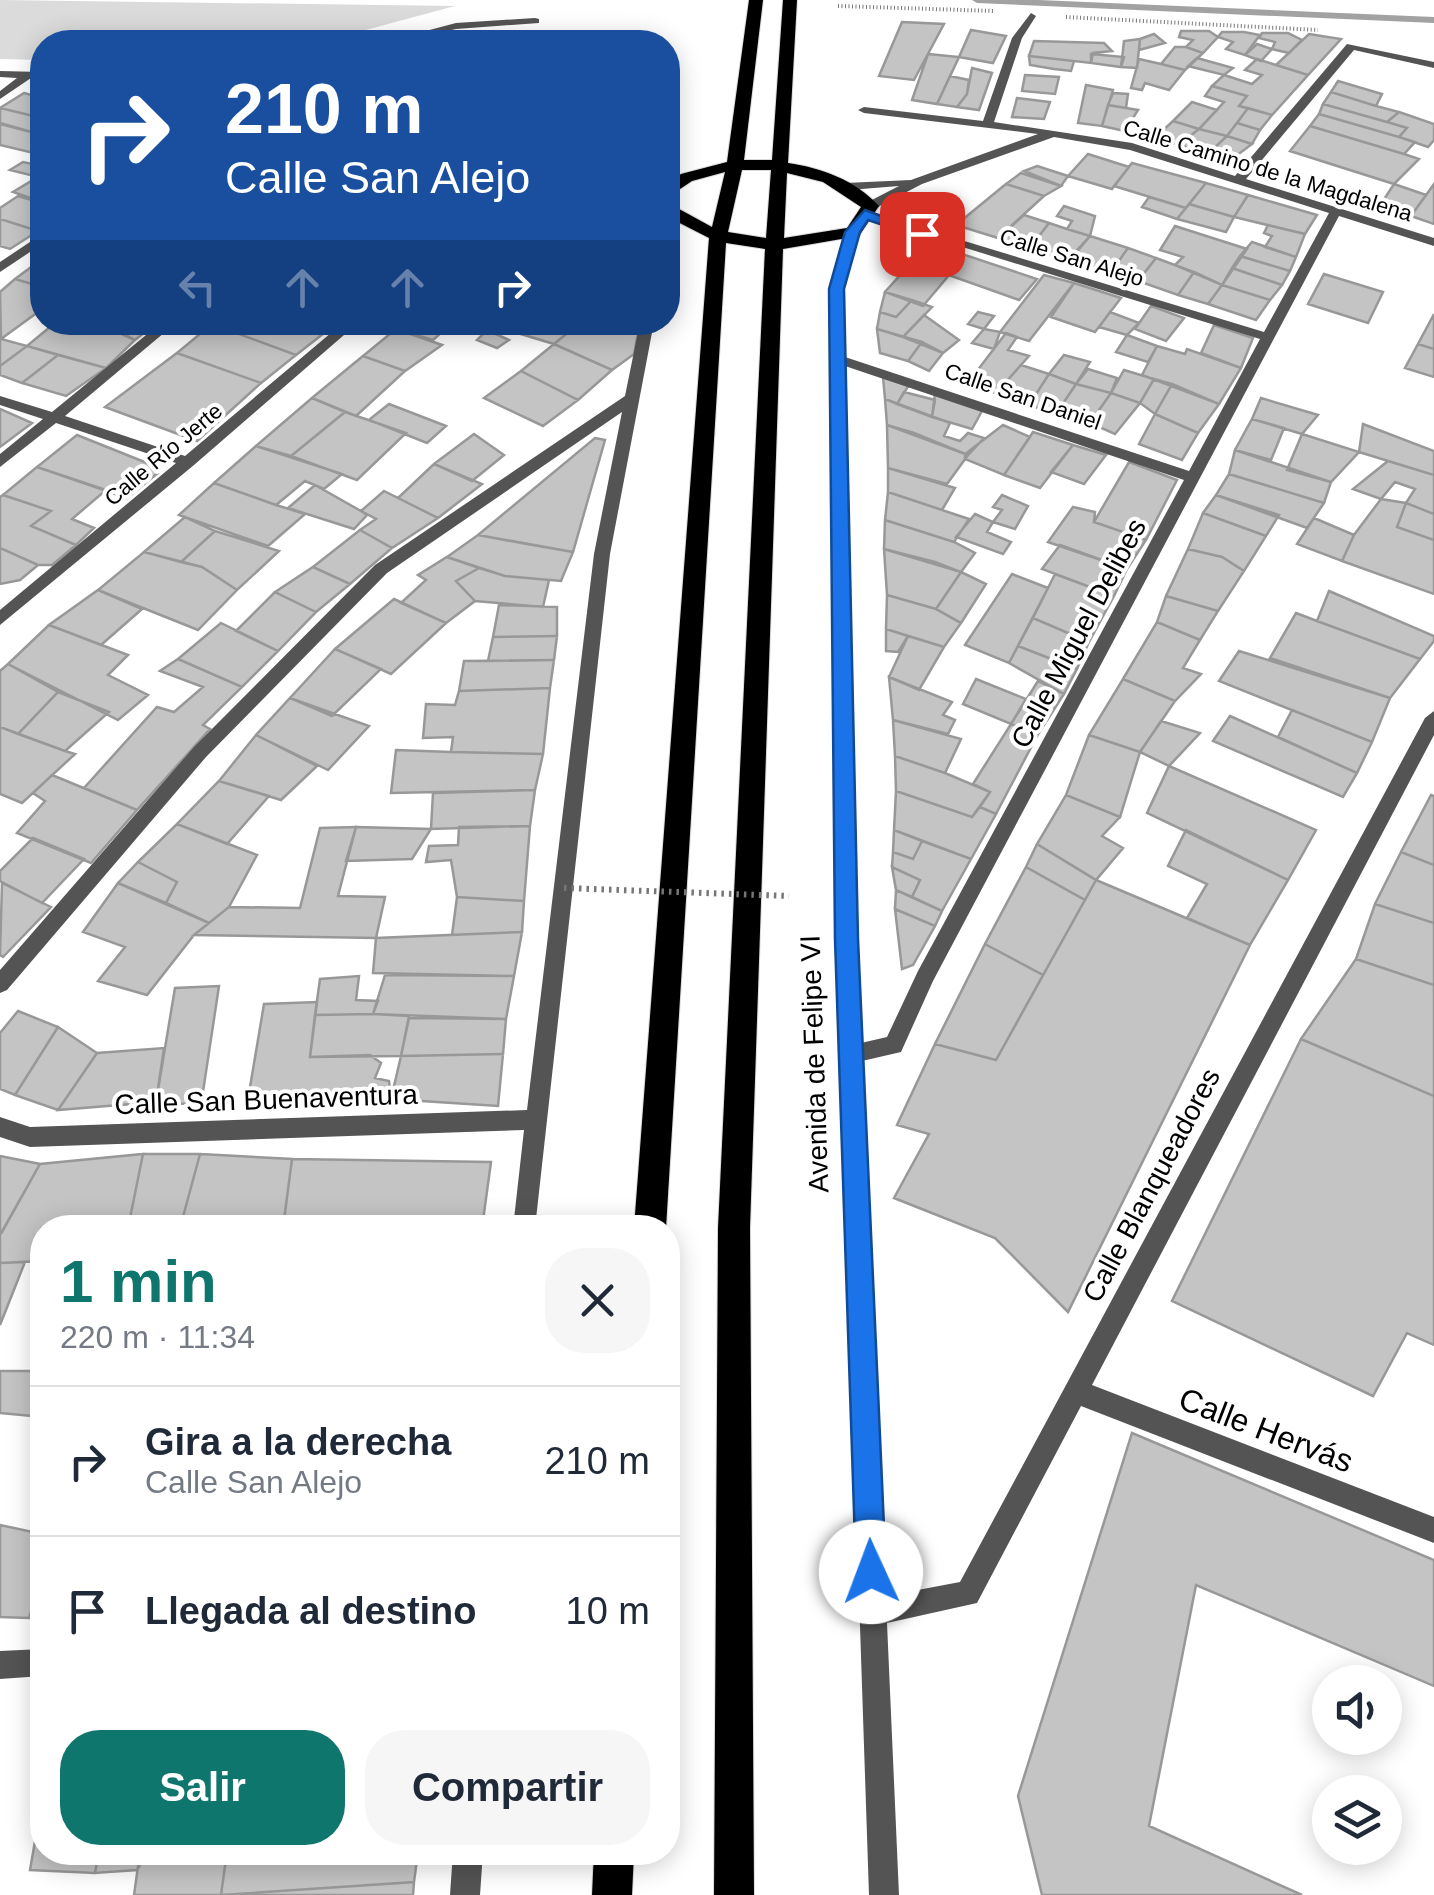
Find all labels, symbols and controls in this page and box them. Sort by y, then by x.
icon: right [60,70,190,200]
text: 210 m [225,70,423,148]
street label: Calle Camino de la Magdalena [1120,115,1416,227]
text: Calle San Alejo [225,152,530,203]
pin [880,192,965,277]
icon: arrive [895,207,950,262]
street label: Calle San Alejo [997,224,1147,291]
icon: left [170,260,225,315]
icon: ahead [275,260,330,315]
icon: ahead [380,260,435,315]
icon: right [485,260,540,315]
street label: Calle San Daniel [941,358,1104,435]
street label: Calle Río Jerte [100,398,227,511]
street label: Calle Miguel Delibes [1005,513,1152,753]
street label: Avenida de Felipe VI [795,935,834,1193]
street label: Calle Blanqueadores [1077,1063,1226,1307]
street label: Calle San Buenaventura [114,1079,419,1120]
text: 1 min [60,1248,217,1315]
button: close [545,1248,650,1353]
text: 220 m · 11:34 [60,1319,255,1355]
street label: Calle Hervás [1174,1380,1358,1480]
text: Gira a la derecha [145,1421,451,1463]
icon: right [60,1434,115,1489]
text: 210 m [544,1440,650,1482]
text: Calle San Alejo [145,1464,362,1500]
position arrow [819,1520,923,1624]
icon: arrive [60,1584,115,1639]
text: Llegada al destino [145,1590,477,1632]
text: 10 m [566,1590,650,1632]
map controls [1312,1665,1402,1865]
button: sound [1312,1665,1402,1755]
button: Salir [60,1730,345,1845]
button: Compartir [365,1730,650,1845]
button: layers [1312,1775,1402,1865]

